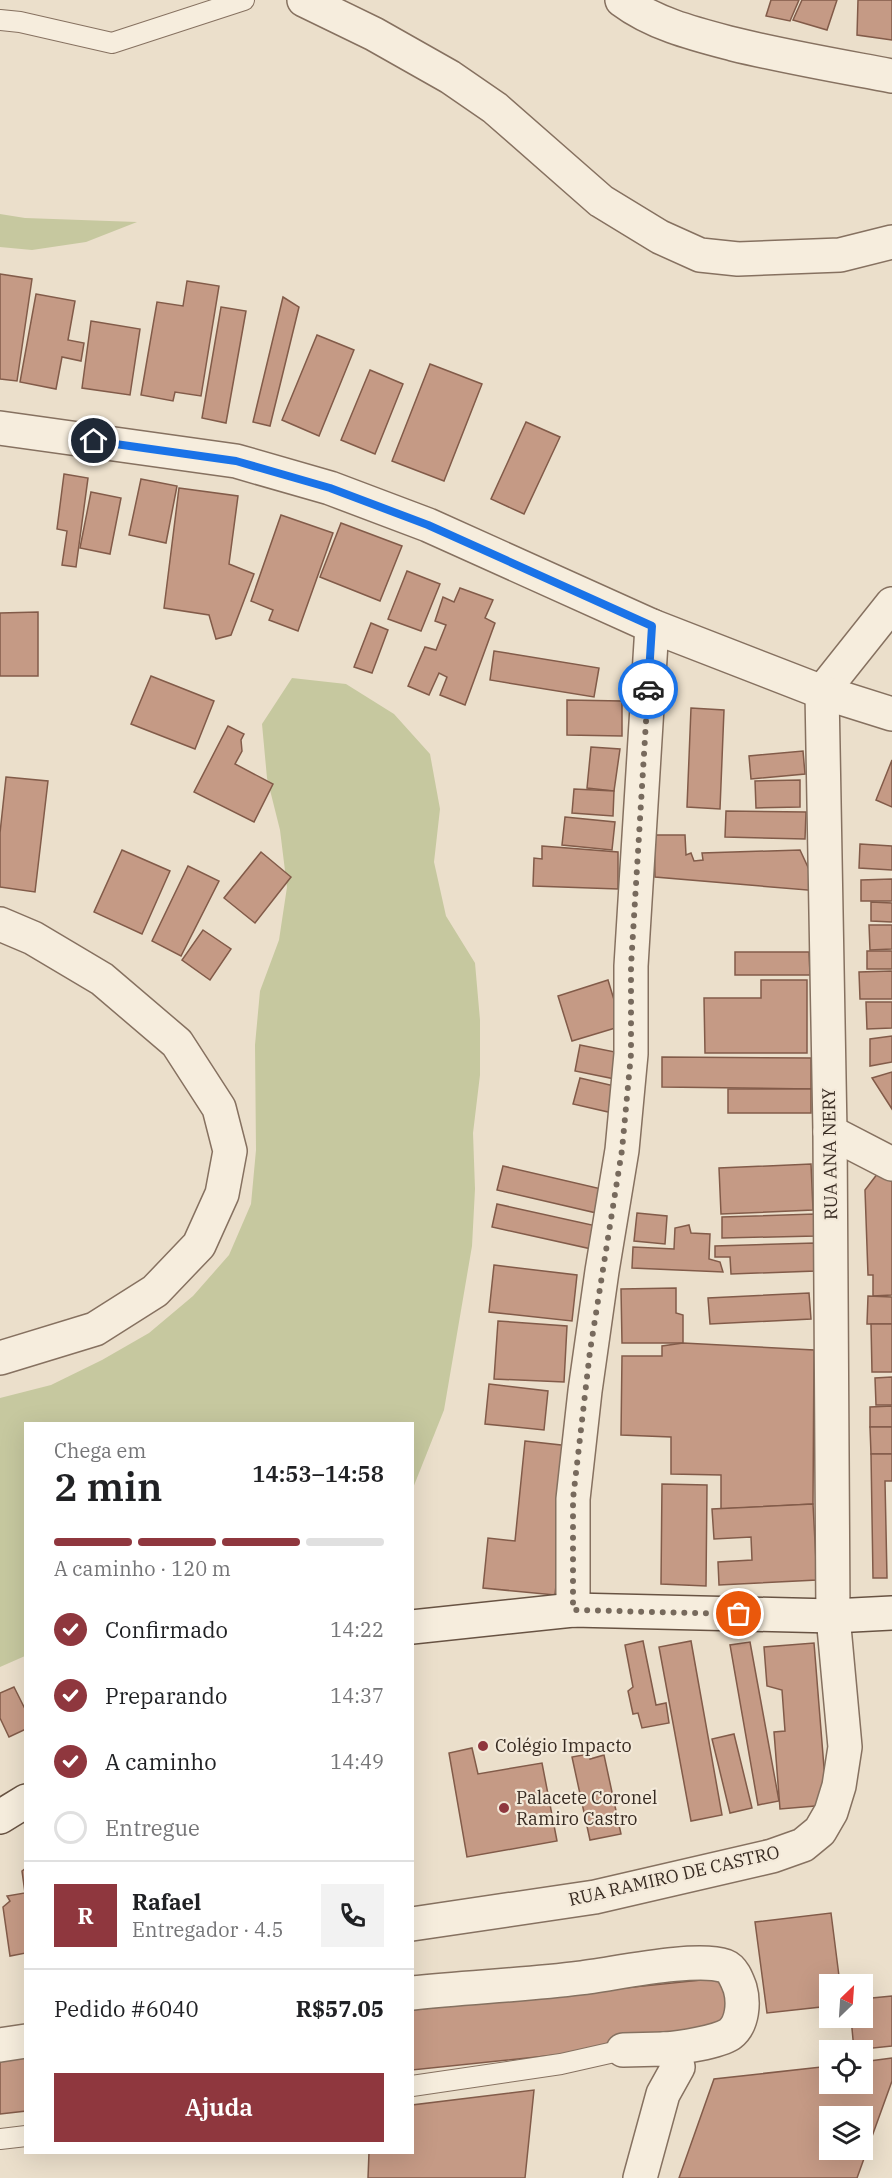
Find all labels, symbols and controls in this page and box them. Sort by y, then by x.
pin [68,415,119,466]
icon: home [77,424,110,457]
courier [618,659,678,719]
icon: car [632,673,665,706]
street label: RUA ANA NERY [817,1087,842,1220]
text: Chega em [54,1437,146,1464]
text: 14:53–14:58 [252,1459,384,1488]
text: 2 min [54,1461,162,1512]
text: A caminho · 120 m [54,1555,231,1582]
pin [713,1588,764,1639]
icon: bag [722,1597,755,1630]
icon: check [54,1613,87,1646]
text: Confirmado [105,1615,228,1644]
text: 14:22 [330,1616,384,1643]
icon: check [54,1679,87,1712]
text: Preparando [105,1681,227,1710]
text: 14:37 [330,1682,384,1709]
place label: Colégio Impacto [495,1734,632,1757]
marker: Colégio Impacto [476,1739,490,1753]
icon: check [54,1745,87,1778]
text: A caminho [105,1747,217,1776]
text: 14:49 [330,1748,384,1775]
place label: Palacete Coronel Ramiro Castro [516,1786,657,1830]
marker: Palacete Coronel Ramiro Castro [497,1801,511,1815]
text: Entregue [105,1813,200,1842]
street label: RUA RAMIRO DE CASTRO [566,1840,782,1911]
button: phone [321,1884,384,1947]
text: Rafael [132,1887,201,1916]
text: R [77,1901,94,1930]
text: Entregador · 4.5 [132,1916,283,1943]
north arrow [819,1974,873,2028]
map controls [819,1974,873,2160]
text: Pedido #6040 [54,1994,199,2023]
text: R$57.05 [296,1994,384,2023]
button: locate [819,2040,873,2094]
button: Ajuda [54,2073,384,2142]
button: layers [819,2106,873,2160]

